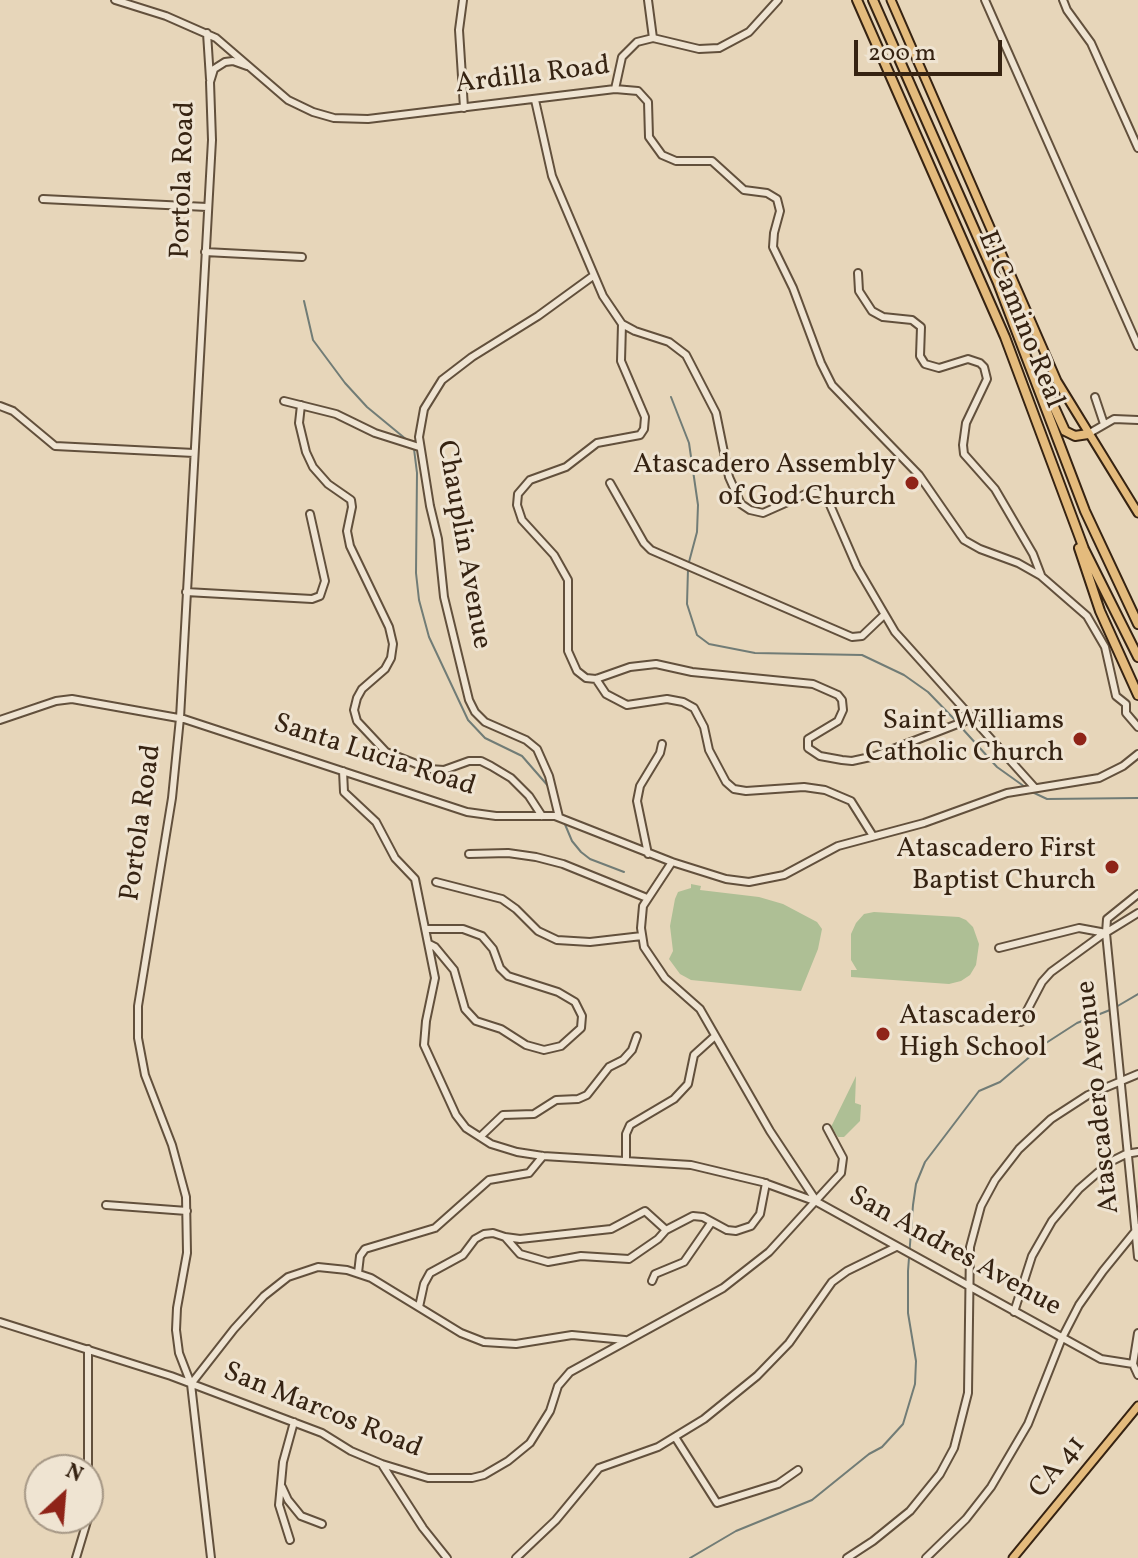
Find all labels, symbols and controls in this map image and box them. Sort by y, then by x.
scale bar [858,24,1006,74]
text: 200 m [868,37,936,71]
street label: Ardilla Road [454,51,612,103]
street label: Portola Road [165,101,205,259]
street label: El Camino Real [968,227,1070,413]
street label: Chauplin Avenue [427,438,497,652]
place label: Atascadero Assembly of God Church [633,450,896,516]
marker: Atascadero Assembly of God Church [903,474,921,492]
place label: Saint Williams Catholic Church [865,706,1064,772]
street label: Santa Lucia Road [269,708,479,806]
marker: Saint Williams Catholic Church [1071,730,1089,748]
street label: Portola Road [115,743,171,903]
place label: Atascadero First Baptist Church [896,834,1096,900]
marker: Atascadero First Baptist Church [1103,858,1121,876]
street label: Atascadero Avenue [1071,979,1129,1215]
place label: Atascadero High School [899,1001,1047,1067]
marker: Atascadero High School [874,1025,892,1043]
street label: San Andres Avenue [842,1181,1066,1325]
street label: San Marcos Road [218,1357,426,1467]
street label: CA 41 [1024,1430,1094,1506]
north arrow [24,1454,104,1534]
text: N [60,1456,88,1491]

